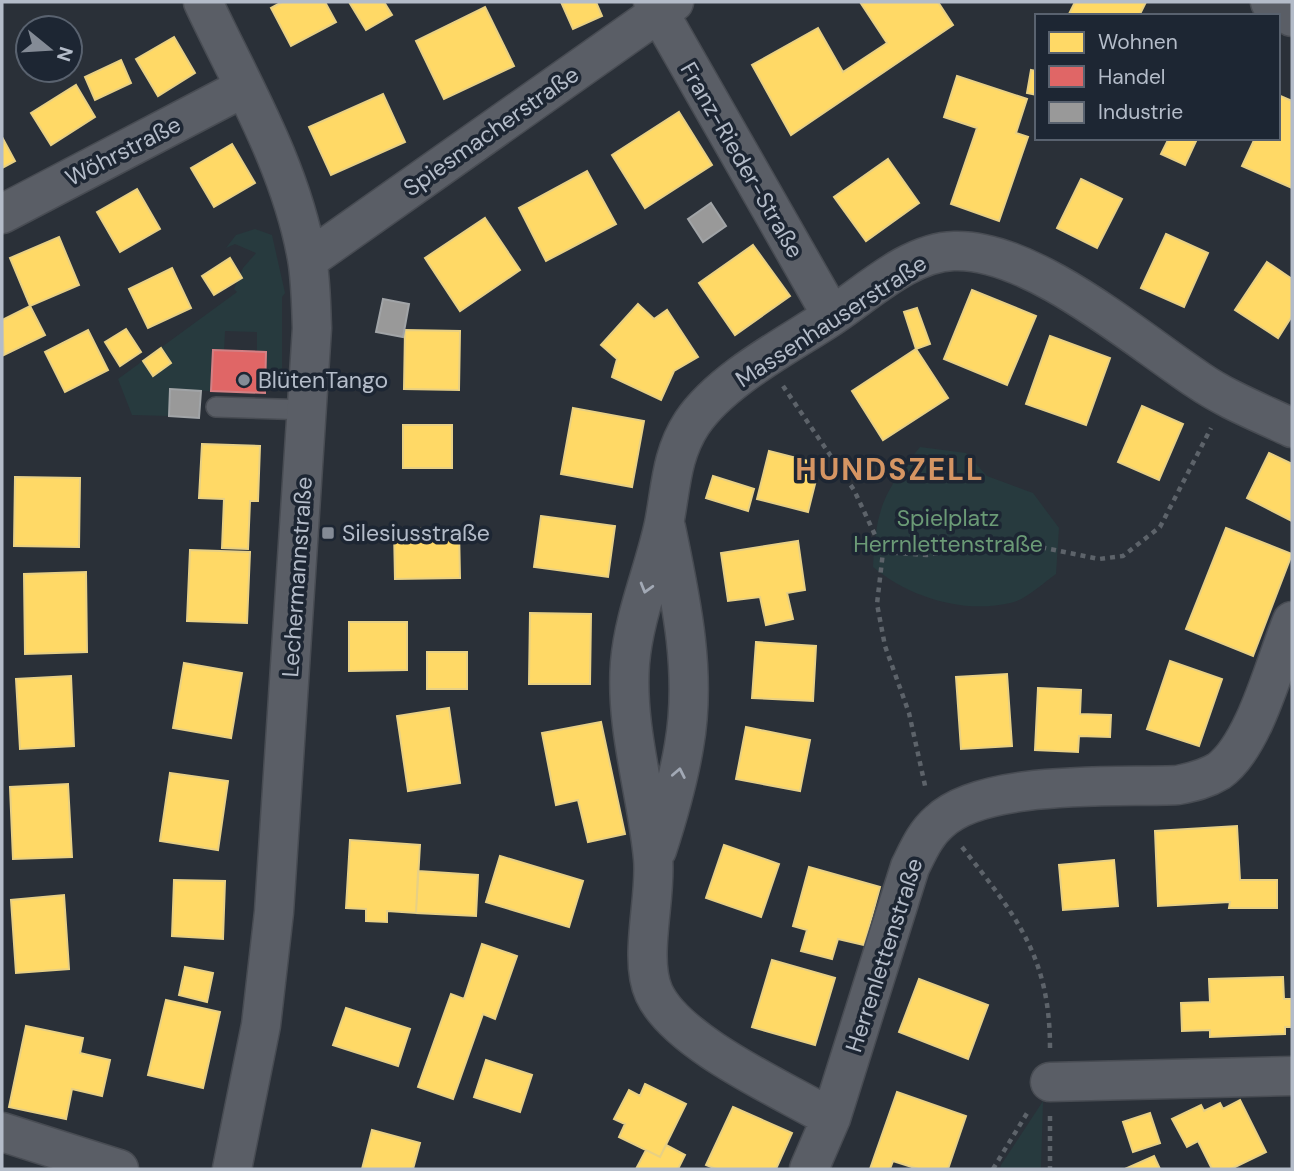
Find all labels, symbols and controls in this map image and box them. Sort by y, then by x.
north arrow [14,14,84,84]
legend [1035,14,1280,140]
text: Wohnen [1098,28,1178,56]
text: N [51,44,79,65]
street label: Franz-Rieder-Straße [674,57,810,263]
street label: Spiesmacherstraße [397,59,585,203]
text: Handel [1098,63,1166,91]
text: Industrie [1098,98,1183,126]
street label: Wöhrstraße [60,109,186,193]
street label: Massenhauserstraße [730,248,932,394]
place label: BlütenTango [258,365,388,395]
marker: BlütenTango [236,372,252,388]
district label: HUNDSZELL [795,450,985,489]
street label: Lechermannstraße [275,476,319,678]
park label: Spielplatz Herrnlettenstraße [853,503,1043,559]
place label: Silesiusstraße [342,518,490,548]
marker: Silesiusstraße [320,525,336,541]
one-way arrow [640,582,655,594]
one-way arrow [670,767,685,779]
street label: Herrenlettenstraße [838,854,930,1056]

